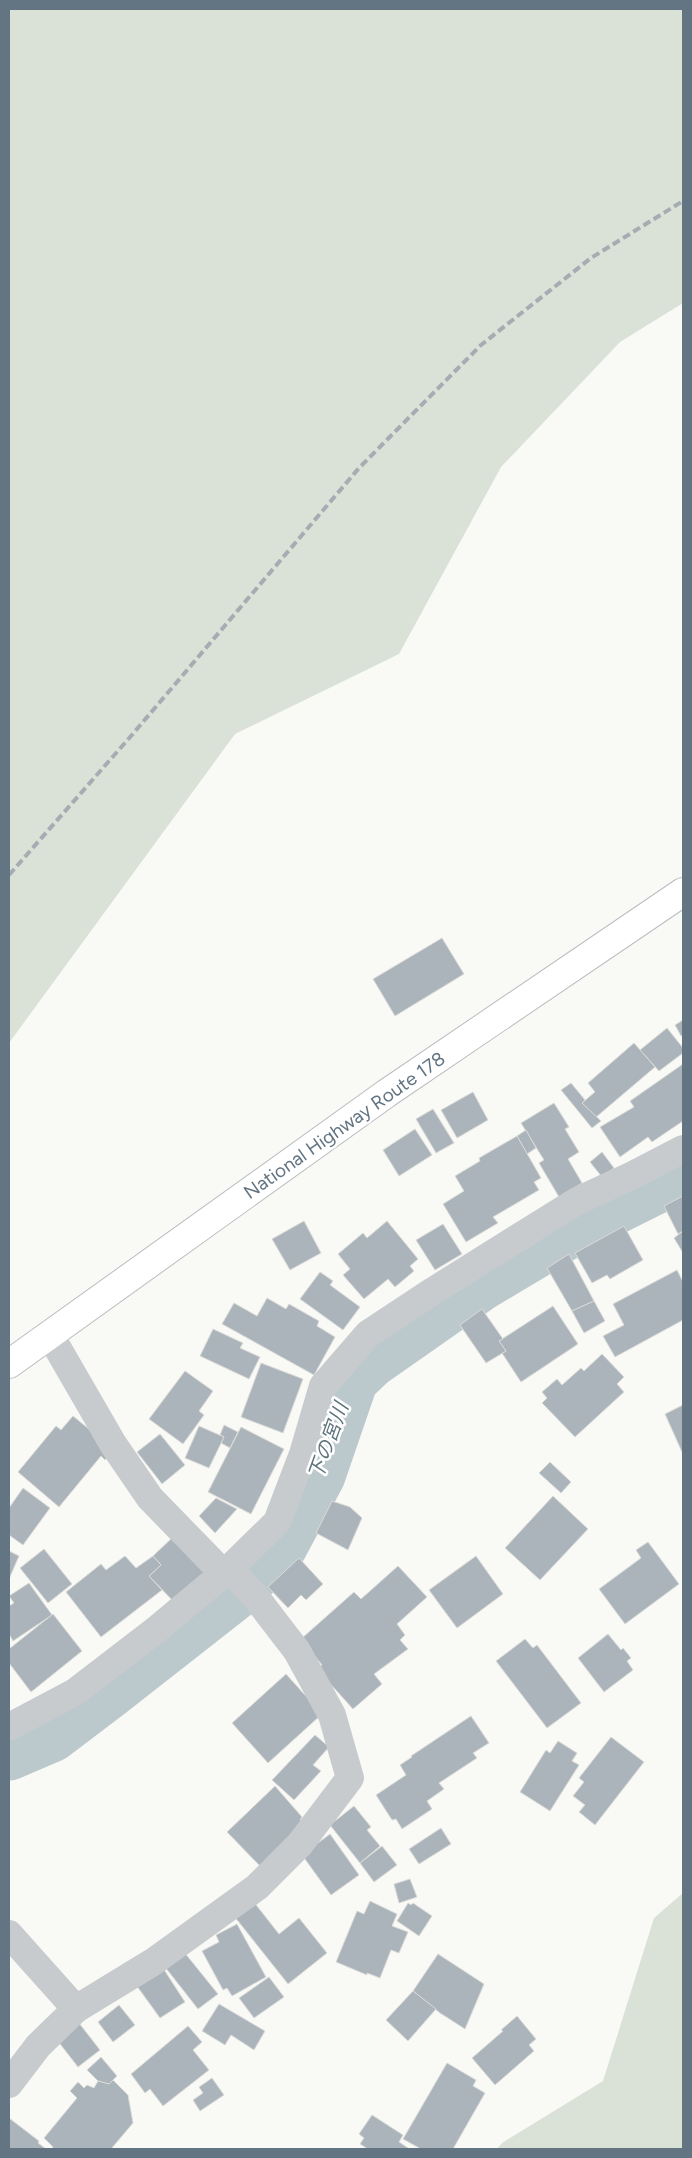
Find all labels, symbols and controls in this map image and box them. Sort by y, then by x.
street label: National Highway Route 178 [239,1047,450,1204]
water label: 下の宮川 [303,1397,354,1483]

